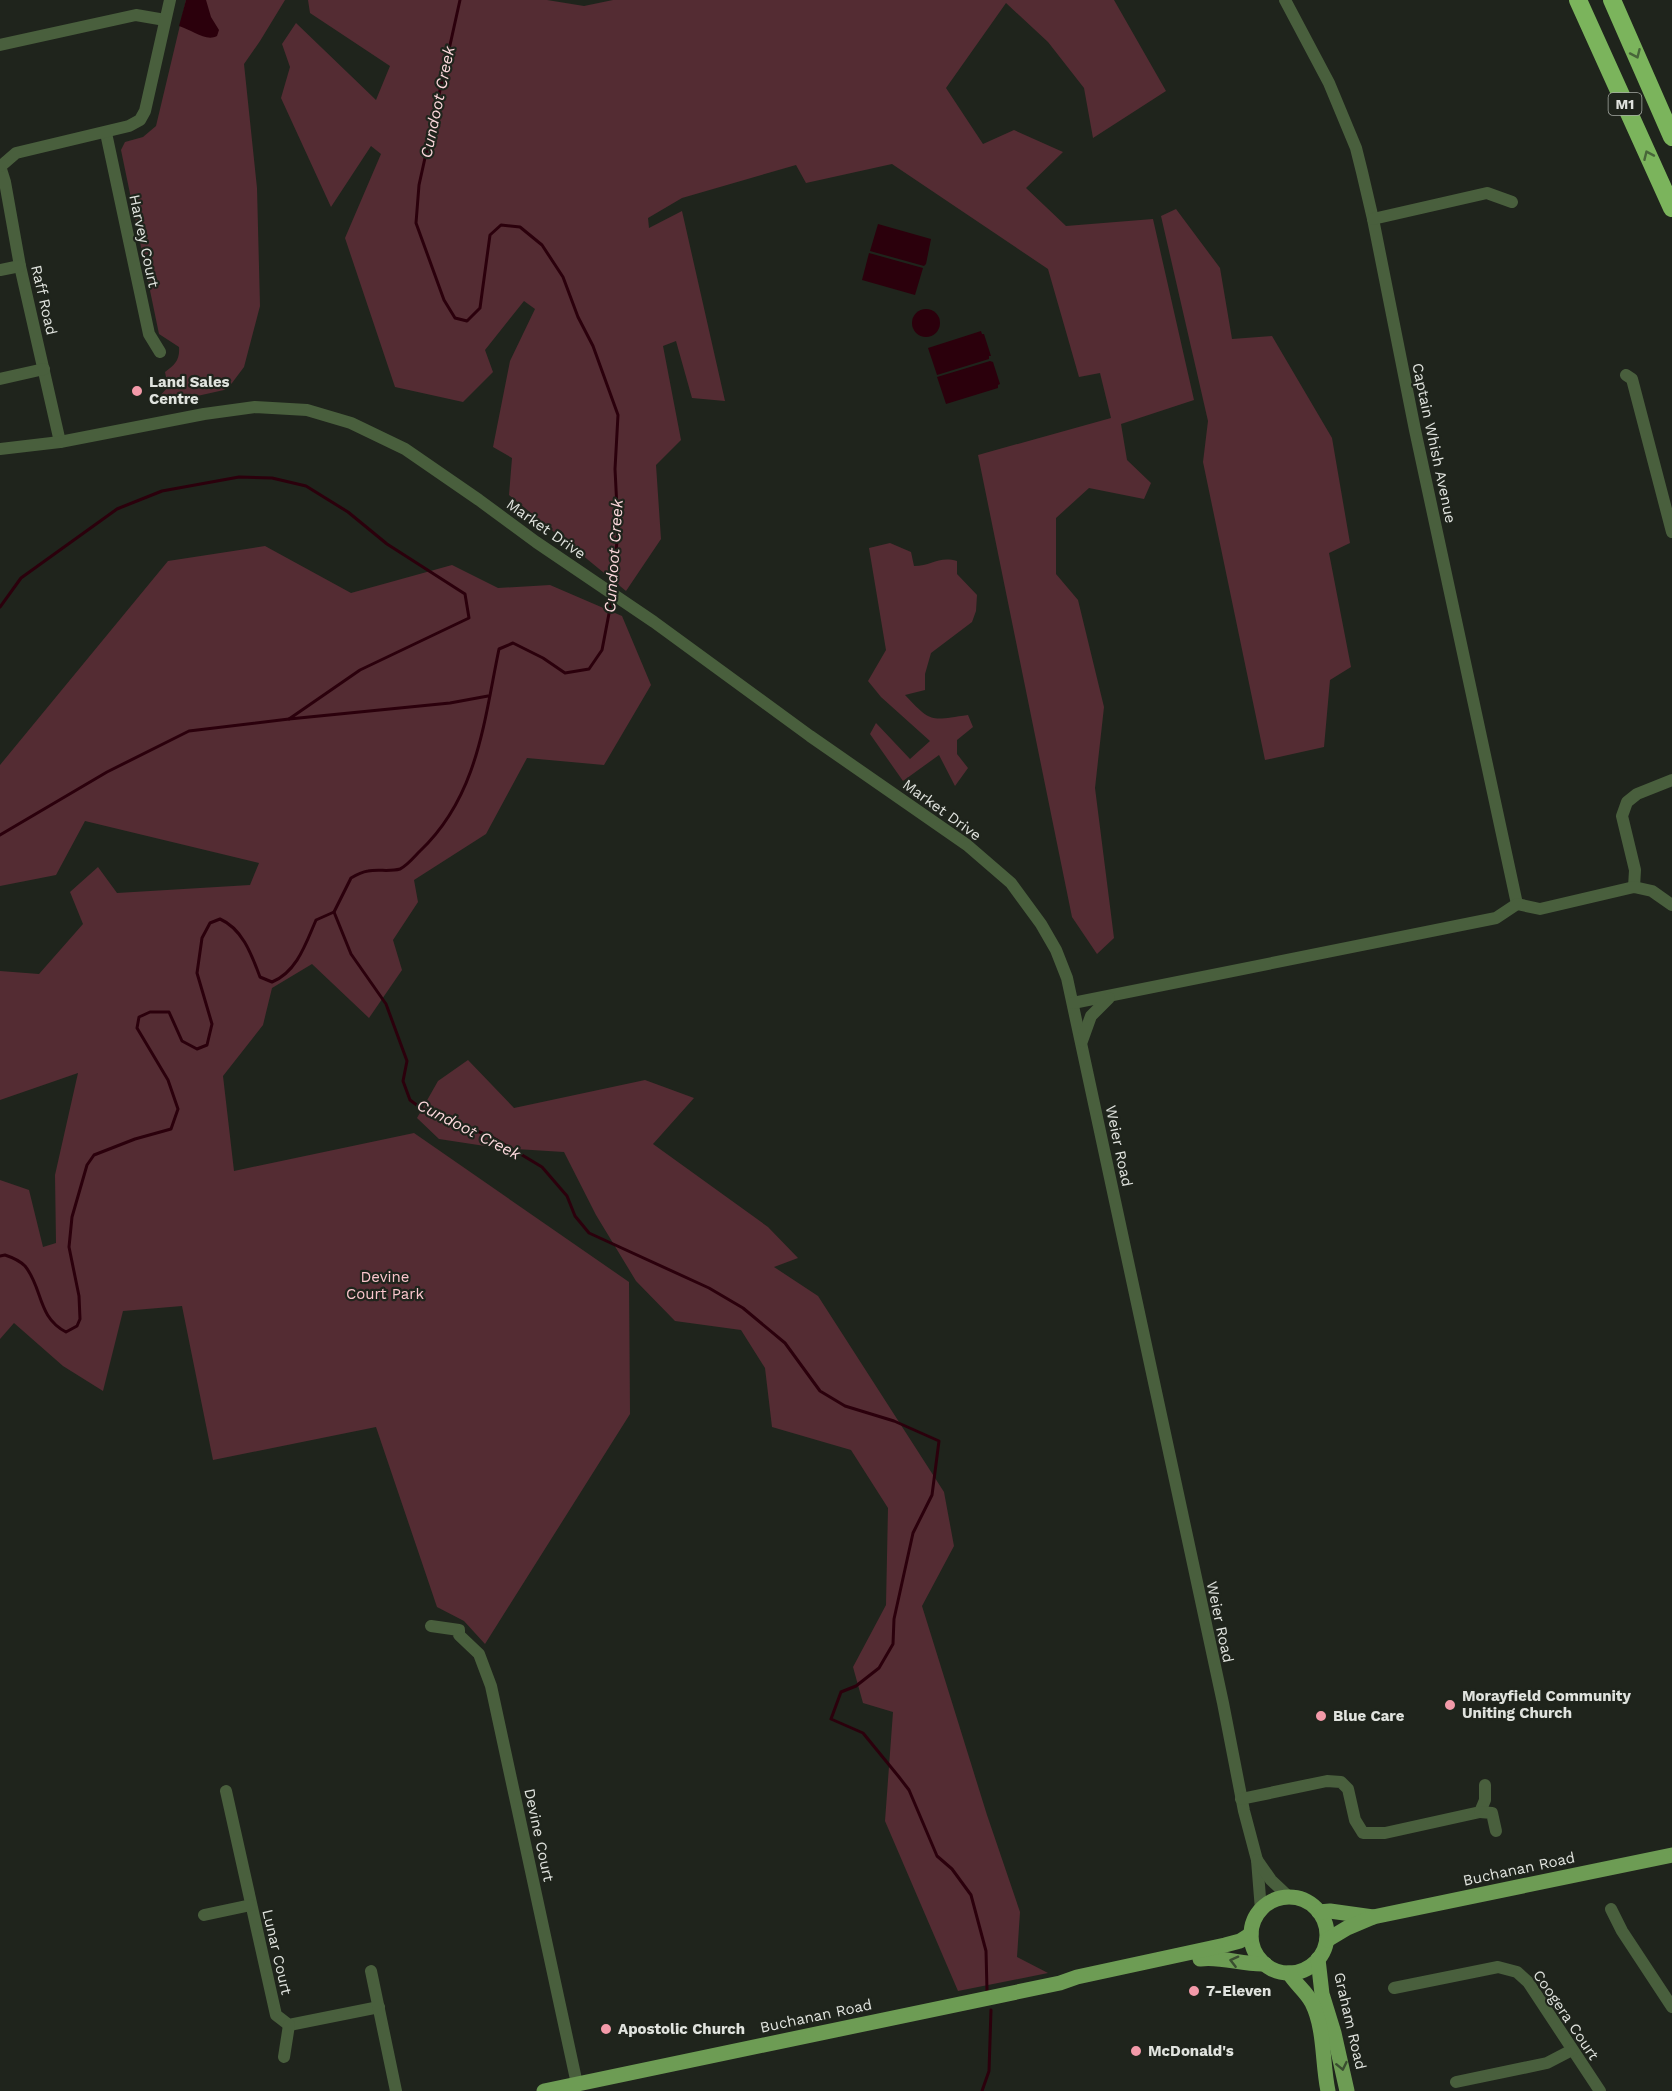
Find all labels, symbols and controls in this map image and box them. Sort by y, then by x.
water label: Cundoot Creek [416,43,459,160]
one-way arrow [1629,47,1641,58]
road number: M1 [1608,93,1642,115]
one-way arrow [1643,150,1655,161]
street label: Harvey Court [125,193,163,290]
street label: Raff Road [27,263,61,337]
street label: Captain Whish Avenue [1408,361,1460,525]
place label: Land Sales Centre [149,373,230,408]
marker: Land Sales Centre [130,384,144,398]
street label: Market Drive [503,495,589,563]
water label: Cundoot Creek [600,497,627,614]
street label: Market Drive [899,775,985,845]
water label: Cundoot Creek [414,1095,525,1164]
street label: Weier Road [1102,1104,1136,1188]
park label: Devine Court Park [346,1268,424,1303]
street label: Weier Road [1203,1580,1237,1664]
place label: Morayfield Community Uniting Church [1462,1687,1631,1722]
marker: Morayfield Community Uniting Church [1443,1698,1457,1712]
place label: Blue Care [1333,1707,1405,1725]
marker: Blue Care [1314,1709,1328,1723]
street label: Devine Court [520,1787,558,1884]
street label: Buchanan Road [1461,1848,1577,1890]
street label: Lunar Court [258,1907,296,1997]
one-way arrow [1229,1956,1239,1969]
street label: Coogera Court [1529,1967,1603,2064]
street label: Graham Road [1330,1971,1370,2071]
place label: 7-Eleven [1206,1982,1271,2000]
marker: 7-Eleven [1187,1984,1201,1998]
street label: Buchanan Road [758,1995,874,2037]
place label: Apostolic Church [618,2020,745,2038]
marker: Apostolic Church [599,2022,613,2036]
place label: McDonald's [1148,2042,1234,2060]
marker: McDonald's [1129,2044,1143,2058]
one-way arrow [1334,2061,1347,2071]

